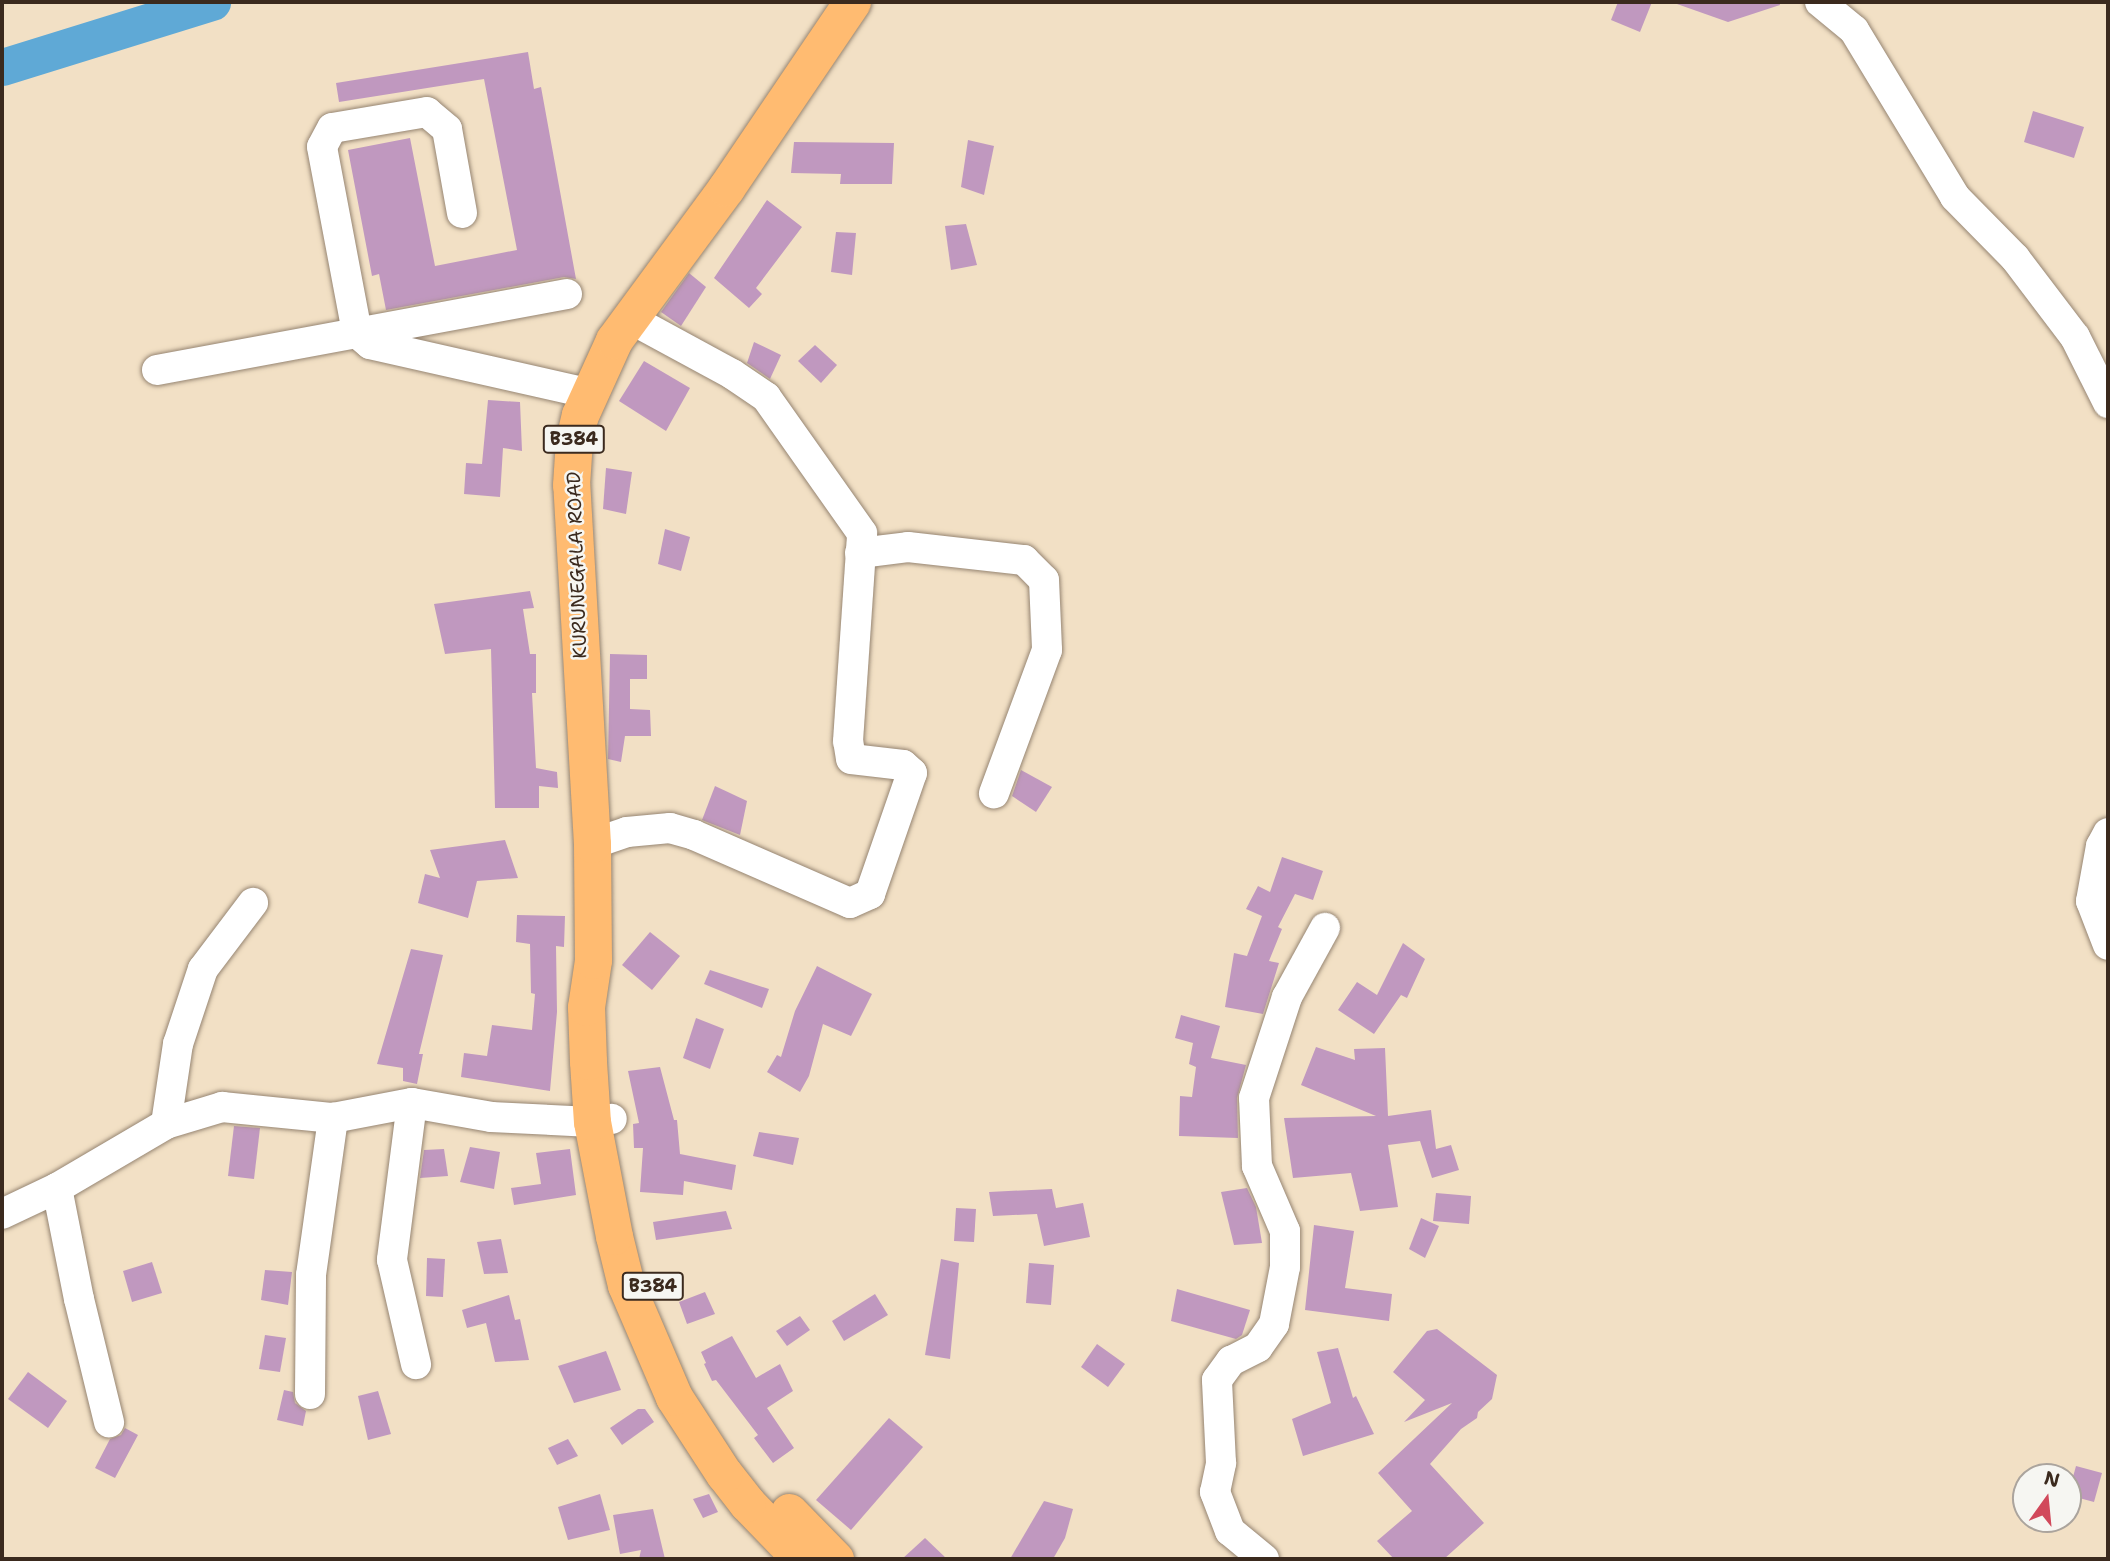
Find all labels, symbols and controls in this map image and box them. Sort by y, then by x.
road number: B384 [542,424,606,454]
street label: KURUNEGALA ROAD [562,471,592,659]
road number: B384 [622,1272,684,1301]
north arrow [2012,1463,2082,1533]
text: N [2042,1465,2063,1493]

